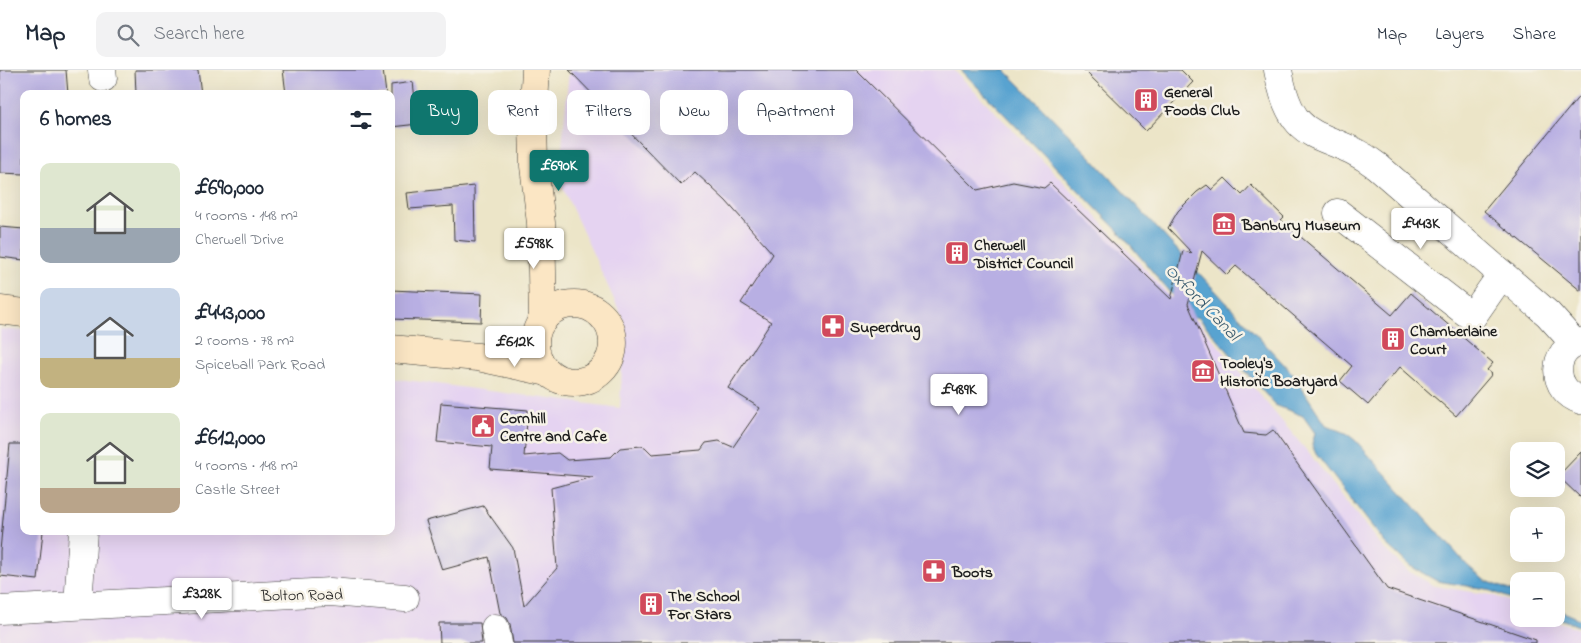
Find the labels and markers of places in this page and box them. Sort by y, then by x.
place label: General Foods Club [1163,81,1240,123]
building icon: General Foods Club [1133,87,1159,113]
pin: £690K [524,150,594,192]
pin: £443K [1386,208,1456,250]
museum icon: Banbury Museum [1211,211,1237,237]
place label: Banbury Museum [1241,214,1361,239]
pin: £598K [499,228,569,270]
place label: Cherwell District Council [973,234,1074,276]
building icon: Cherwell District Council [944,240,970,266]
pharmacy icon: Superdrug [820,313,846,339]
place label: Superdrug [850,316,920,341]
place label: Chamberlaine Court [1410,320,1498,362]
pin: £612K [480,326,550,368]
building icon: Chamberlaine Court [1380,326,1406,352]
place label: Tooley's Historic Boatyard [1220,352,1338,395]
museum icon: Tooley's Historic Boatyard [1190,358,1216,384]
pin: £489K [924,374,994,416]
place label: Cornhill Centre and Cafe [500,407,608,449]
public building icon: Cornhill Centre and Cafe [470,413,496,439]
pharmacy icon: Boots [921,558,947,584]
place label: Boots [951,561,993,585]
pin: £328K [167,578,237,620]
place label: The School For Stars [667,585,740,627]
building icon: The School For Stars [638,591,664,617]

